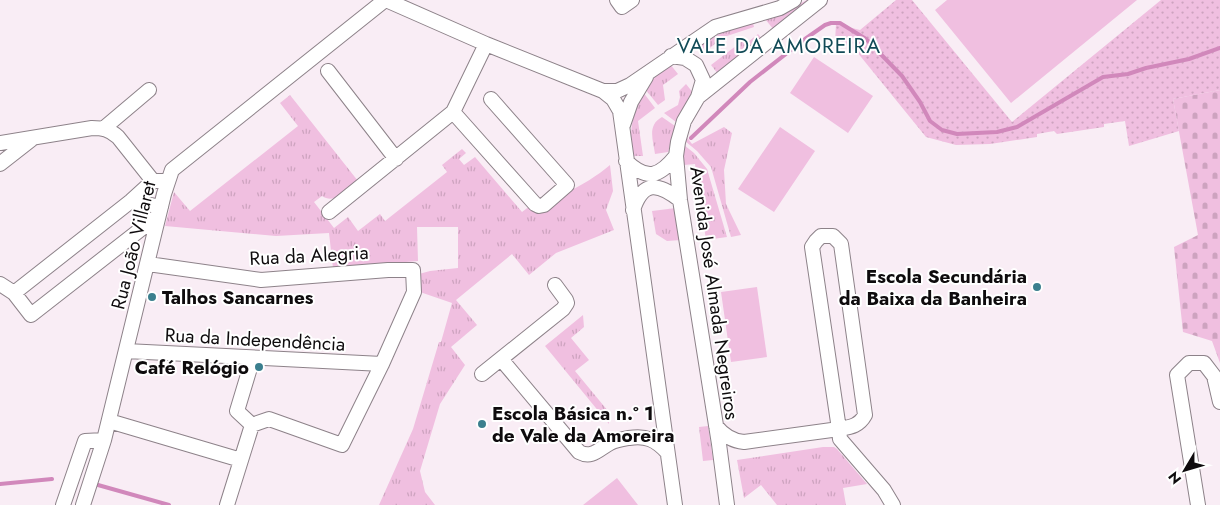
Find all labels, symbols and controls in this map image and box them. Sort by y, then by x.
district label: VALE DA AMOREIRA [677,31,881,61]
street label: Avenida José Almada Negreiros [683,165,746,422]
street label: Rua João Villaret [104,178,163,312]
street label: Rua da Alegria [249,239,369,272]
place label: Escola Secundária da Baixa da Banheira [839,263,1027,312]
marker: Escola Secundária da Baixa da Banheira [1031,281,1043,293]
place label: Talhos Sancarnes [162,284,314,311]
marker: Talhos Sancarnes [146,291,158,303]
street label: Rua da Independência [164,321,346,358]
place label: Café Relógio [135,354,249,381]
marker: Café Relógio [253,361,265,373]
place label: Escola Básica n.º 1 de Vale da Amoreira [492,400,674,449]
marker: Escola Básica n.º 1 de Vale da Amoreira [476,418,488,430]
north arrow [1160,445,1210,495]
text: N [1163,467,1186,489]

